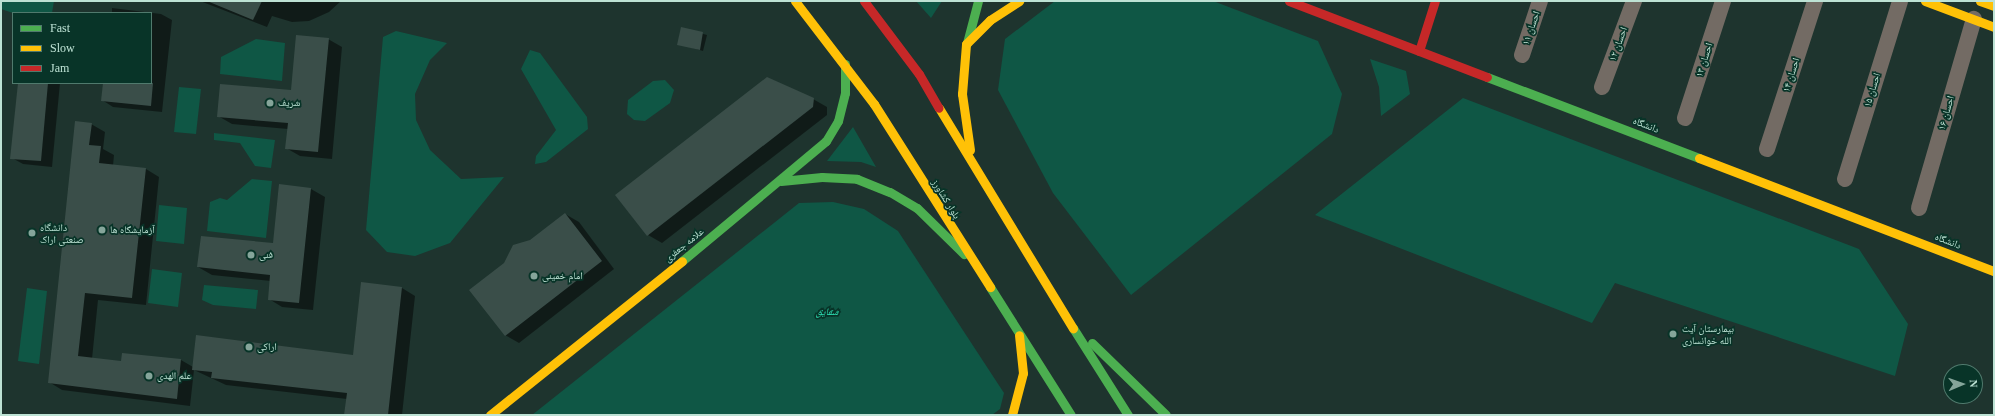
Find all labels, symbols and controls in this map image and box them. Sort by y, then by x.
street label: احسان ۱۱ [1520,9,1542,47]
legend [12,12,152,84]
text: Fast [50,21,70,35]
street label: احسان ۱۲ [1606,25,1630,63]
text: Slow [50,41,75,55]
street label: احسان ۱۳ [1693,41,1715,79]
street label: احسان ۱۴ [1780,56,1802,94]
text: Jam [50,61,69,75]
street label: احسان ۱۵ [1861,71,1883,109]
street label: احسان ۱۶ [1935,94,1957,132]
place label: شریف [278,97,300,109]
marker: شریف [265,98,275,108]
street label: دانشگاه [1631,115,1661,135]
street label: بلوار کشاورز [929,177,963,221]
place label: دانشگاه صنعتی اراک [40,221,84,244]
place label: آزمایشگاه ها [110,224,155,236]
marker: آزمایشگاه ها [97,225,107,235]
street label: علامه جعفری [662,225,706,265]
marker: دانشگاه صنعتی اراک [27,228,37,238]
street label: دانشگاه [1933,231,1963,251]
place label: فنی [259,249,273,261]
marker: فنی [246,250,256,260]
place label: امام خمینی [542,270,583,282]
marker: امام خمینی [529,271,539,281]
park label: شقایق [816,306,838,318]
place label: بیمارستان آیت الله خوانساری [1682,322,1734,346]
marker: بیمارستان آیت الله خوانساری [1667,328,1679,340]
place label: اراکی [257,341,277,353]
marker: اراکی [244,342,254,352]
north arrow [1943,364,1983,404]
place label: علم الهدی [157,370,192,382]
marker: علم الهدی [144,371,154,381]
text: N [1968,379,1980,388]

